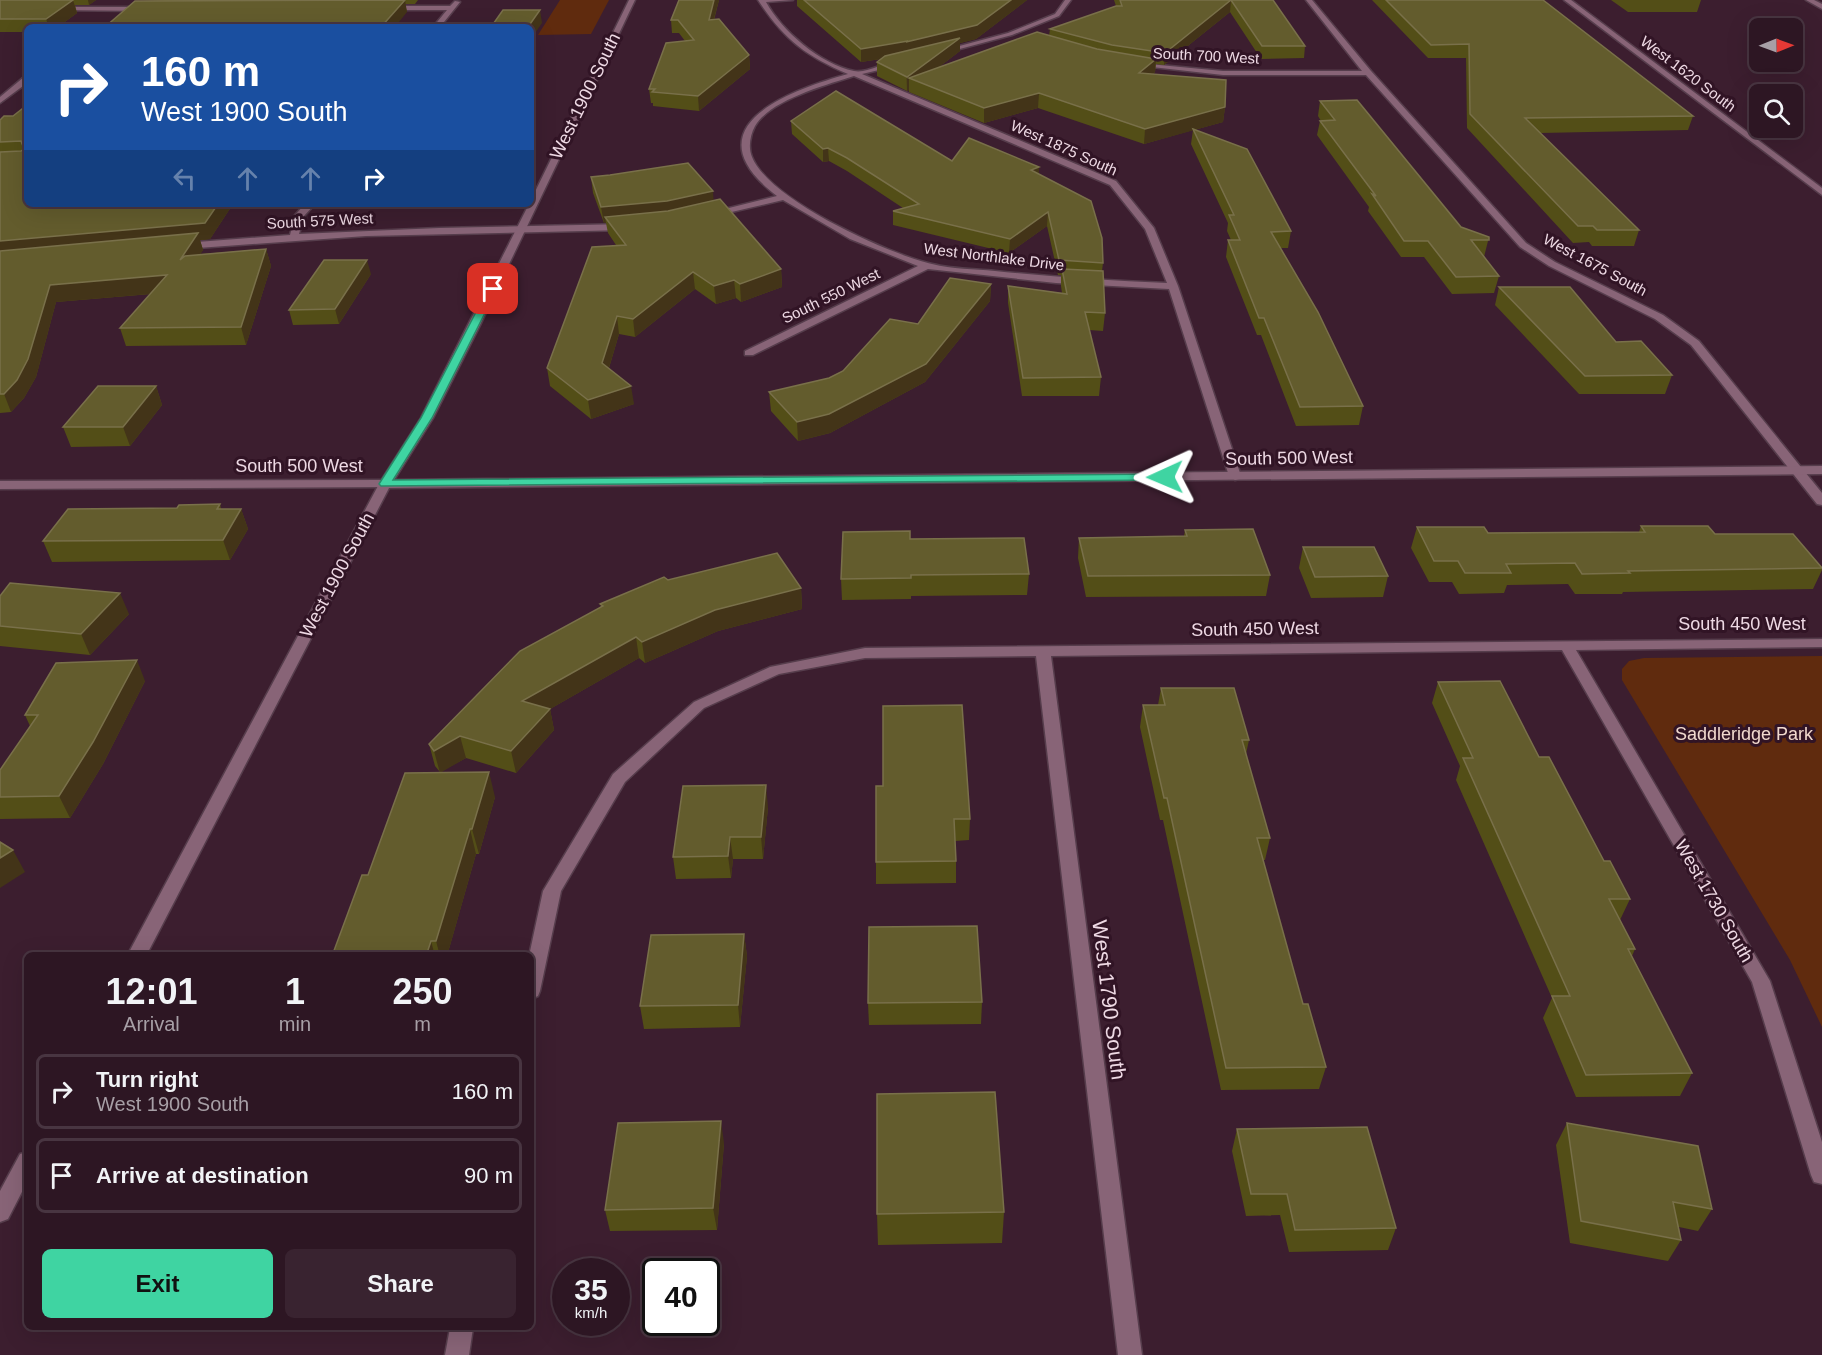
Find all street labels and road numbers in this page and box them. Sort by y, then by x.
street label: West 1900 South [546,30,624,162]
street label: West 1620 South [1637,32,1739,115]
street label: South 700 West [1152,44,1260,67]
street label: West 1875 South [1008,116,1120,179]
street label: South 575 West [266,209,374,232]
street label: West 1675 South [1541,230,1650,299]
street label: West Northlake Drive [923,239,1065,274]
street label: South 550 West [779,264,883,327]
street label: South 500 West [1225,447,1353,469]
street label: South 500 West [235,456,363,476]
street label: West 1900 South [296,509,378,641]
street label: South 450 West [1678,614,1806,634]
street label: South 450 West [1191,618,1319,640]
street label: West 1730 South [1671,836,1757,966]
street label: West 1790 South [1088,919,1131,1081]

